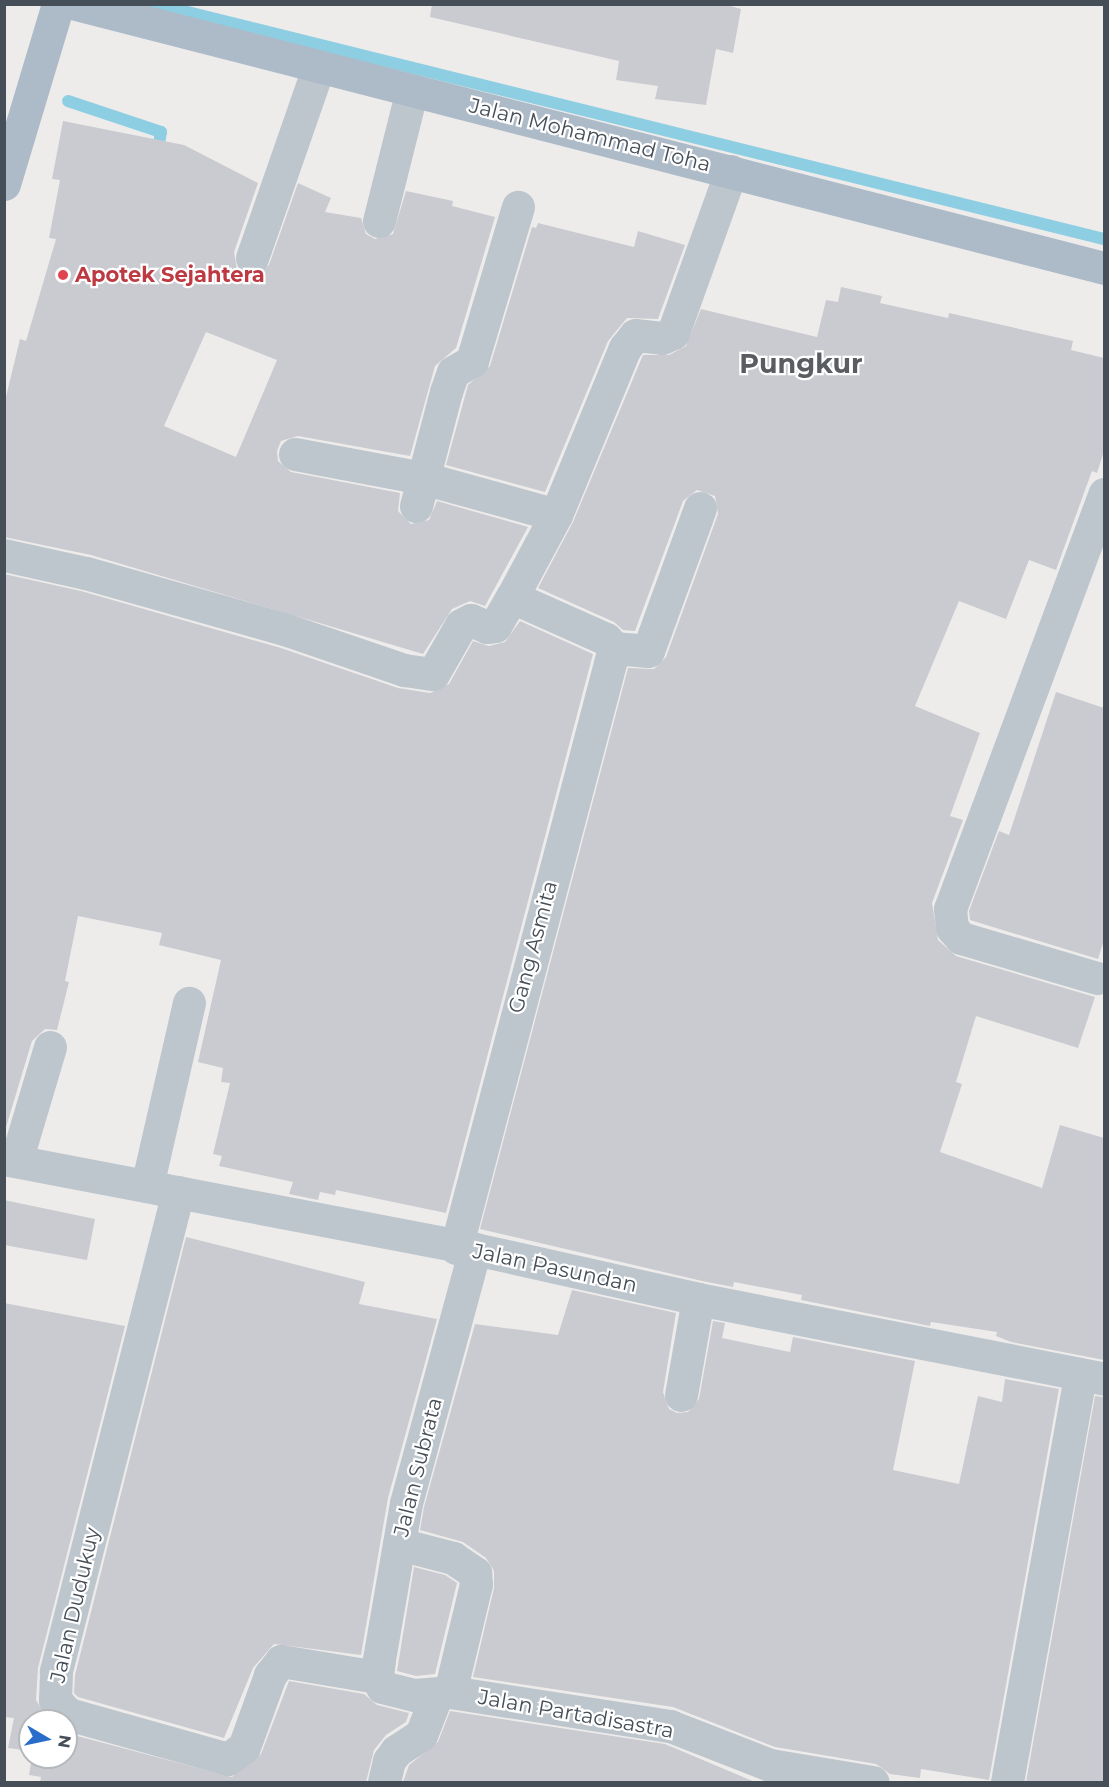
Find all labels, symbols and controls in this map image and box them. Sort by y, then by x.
street label: Jalan Mohammad Toha [467,93,713,177]
place label: Apotek Sejahtera [75,262,265,288]
marker: Apotek Sejahtera [56,268,70,282]
district label: Pungkur [739,348,863,380]
street label: Gang Asmita [503,878,563,1016]
street label: Jalan Pasundan [471,1238,639,1298]
street label: Jalan Subrata [389,1395,447,1539]
street label: Jalan Dudukuy [45,1525,105,1685]
street label: Jalan Partadisastra [476,1684,676,1744]
north arrow [18,1709,78,1769]
text: N [54,1734,75,1749]

